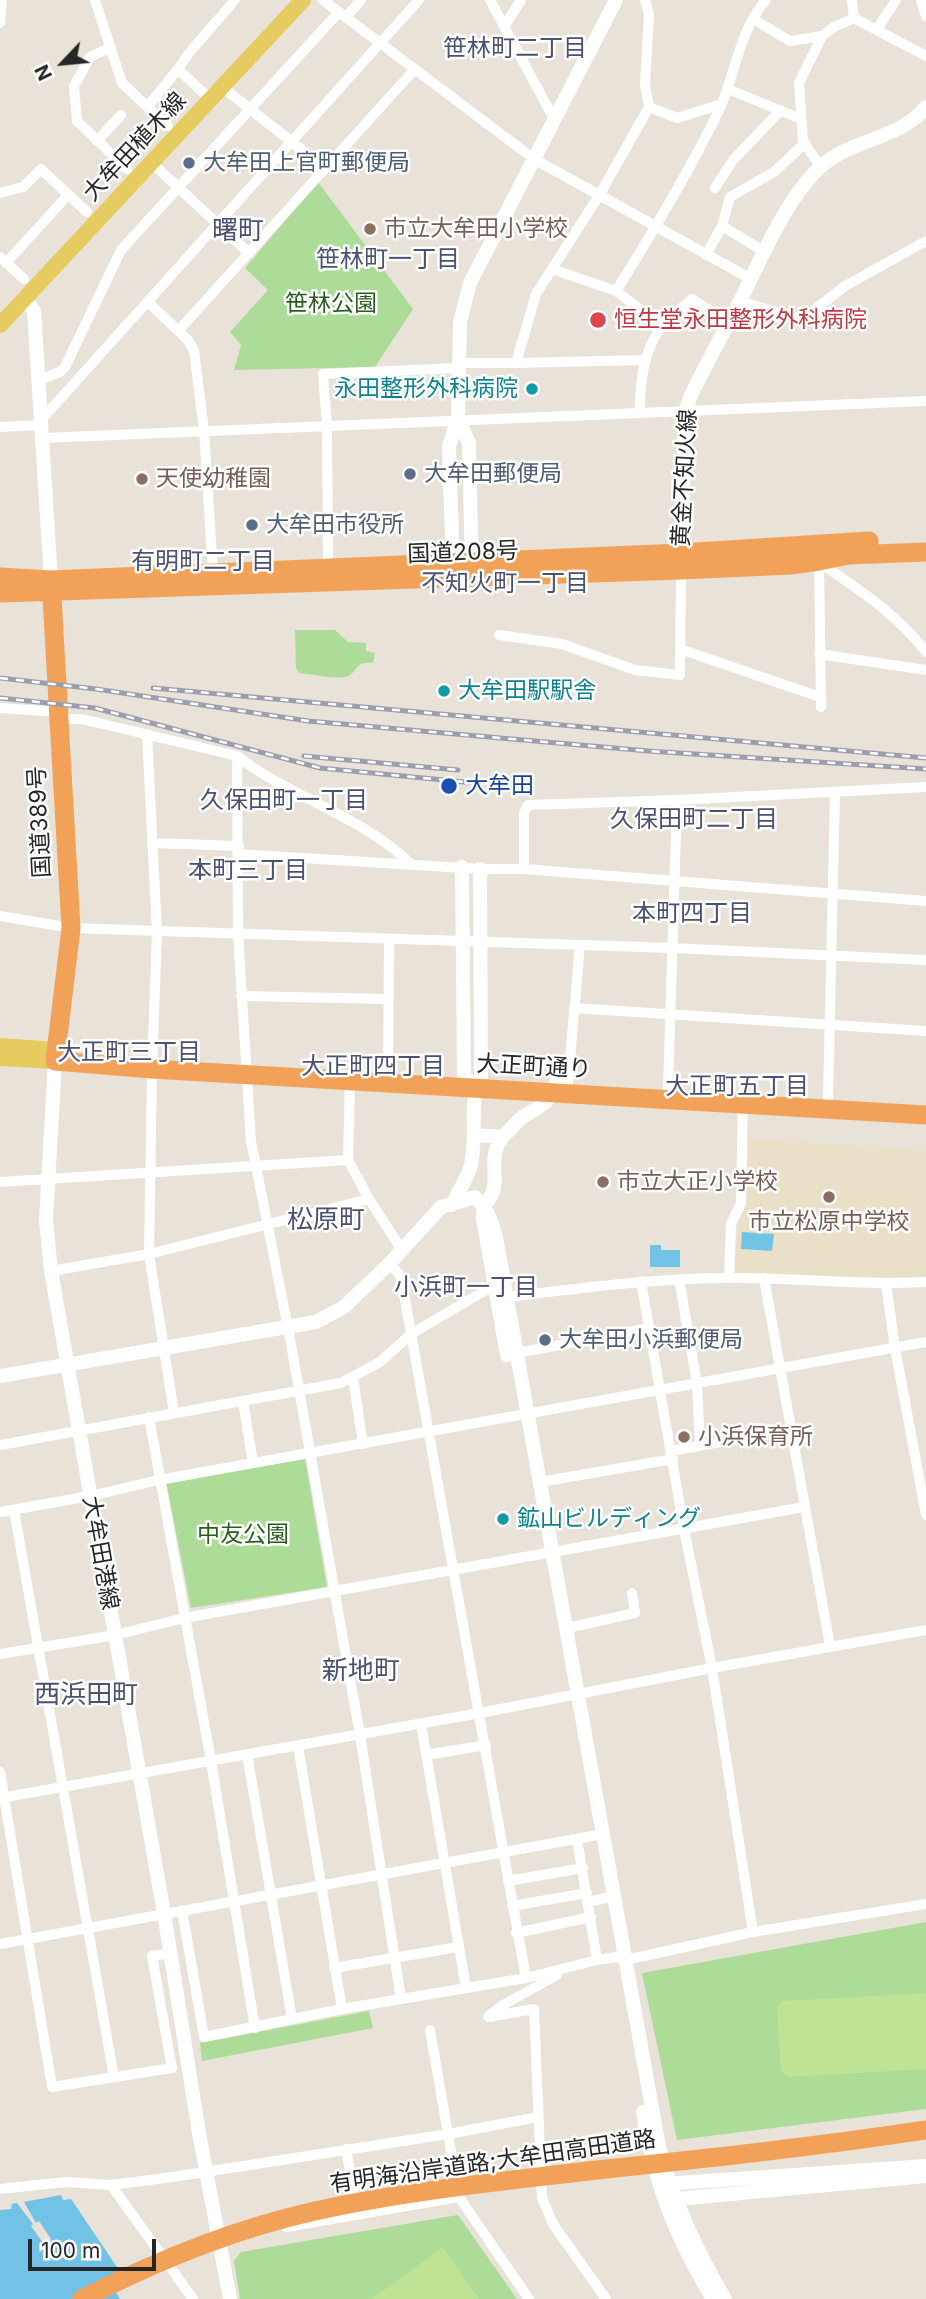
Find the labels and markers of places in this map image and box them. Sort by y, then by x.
place label: 大牟田上官町郵便局 [203,149,410,177]
marker: 大牟田上官町郵便局 [181,155,197,171]
place label: 市立大牟田小学校 [384,215,568,243]
marker: 市立大牟田小学校 [362,221,378,237]
place label: 恒生堂永田整形外科病院 [614,306,867,334]
marker: 恒生堂永田整形外科病院 [588,310,608,330]
place label: 永田整形外科病院 [334,375,518,403]
marker: 永田整形外科病院 [524,381,540,397]
place label: 大牟田郵便局 [424,460,562,488]
place label: 天使幼稚園 [156,465,271,493]
marker: 大牟田郵便局 [402,466,418,482]
marker: 天使幼稚園 [134,471,150,487]
place label: 大牟田市役所 [266,511,404,539]
marker: 大牟田市役所 [244,517,260,533]
place label: 大牟田駅駅舎 [458,677,596,705]
marker: 大牟田駅駅舎 [436,683,452,699]
place label: 大牟田 [465,772,534,800]
marker: 大牟田 [439,776,459,796]
place label: 市立大正小学校 [617,1168,778,1196]
marker: 市立大正小学校 [595,1174,611,1190]
marker: 市立松原中学校 [821,1189,837,1205]
place label: 市立松原中学校 [749,1208,909,1236]
place label: 大牟田小浜郵便局 [559,1326,743,1354]
marker: 大牟田小浜郵便局 [537,1332,553,1348]
place label: 小浜保育所 [698,1423,813,1451]
marker: 小浜保育所 [676,1429,692,1445]
place label: 鉱山ビルディング [517,1505,701,1533]
marker: 鉱山ビルディング [495,1511,511,1527]

